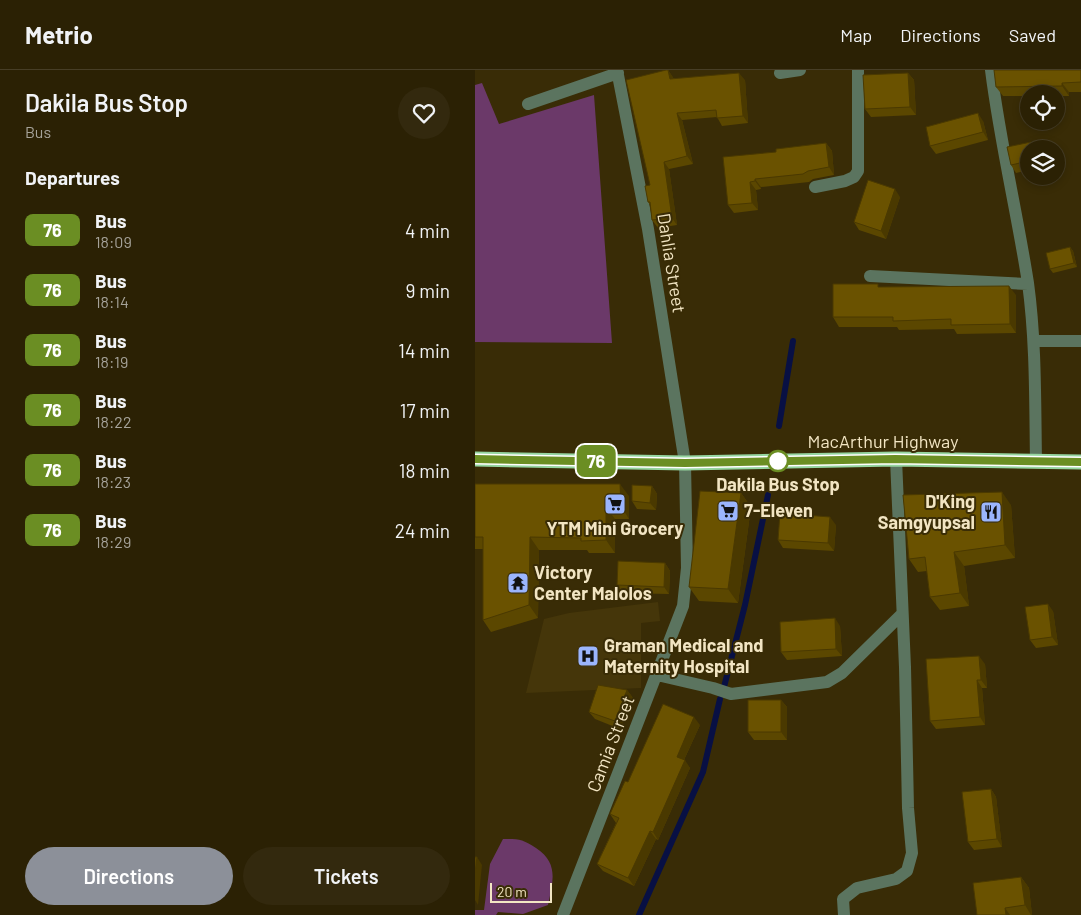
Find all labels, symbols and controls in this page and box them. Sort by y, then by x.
text: Metrio [25,20,93,49]
text: Map [840,24,872,46]
text: Directions [900,24,981,46]
text: Saved [1009,24,1056,46]
map controls [1020,85,1065,185]
button: locate [1020,85,1065,130]
button: heart [398,87,450,139]
text: Dakila Bus Stop [25,88,188,117]
text: Bus [25,122,51,141]
button: layers [1020,140,1065,185]
text: Departures [25,166,120,189]
text: Bus [95,209,127,232]
street label: Dahlia Street [653,211,691,314]
text: 76 [43,219,62,241]
text: 4 min [405,219,450,242]
text: 18:09 [95,232,132,251]
text: Bus [95,269,127,292]
text: 76 [43,279,62,301]
text: 9 min [406,279,450,302]
text: 18:14 [95,292,129,311]
text: Bus [95,329,127,352]
text: 76 [43,339,62,361]
text: 14 min [398,339,450,362]
text: 18:19 [95,352,128,371]
text: Bus [95,389,127,412]
text: 76 [43,399,62,421]
text: 17 min [400,399,450,422]
text: 18:22 [95,412,132,431]
street label: MacArthur Highway [808,430,958,452]
line badge: 76 [573,445,619,477]
text: Bus [95,449,127,472]
text: 76 [587,450,605,472]
marker: Dakila Bus Stop [767,450,789,472]
text: 76 [43,459,62,481]
text: 18 min [399,459,450,482]
text: 18:23 [95,472,131,491]
place label: Dakila Bus Stop [716,473,840,495]
place label: D'King Samgyupsal [878,490,975,533]
supermarket icon: YTM Mini Grocery [603,492,627,516]
supermarket icon: 7-Eleven [716,499,740,523]
place label: 7-Eleven [744,499,813,521]
restaurant icon: D'King Samgyupsal [979,500,1003,524]
text: Bus [95,509,127,532]
place label: YTM Mini Grocery [547,517,683,539]
text: 76 [43,519,62,541]
text: 24 min [395,519,450,542]
text: 18:29 [95,532,131,551]
place label: Victory Center Malolos [534,561,652,604]
temple icon: Victory Center Malolos [506,571,530,595]
place label: Graman Medical and Maternity Hospital [604,634,763,677]
hospital icon: Graman Medical and Maternity Hospital [576,644,600,668]
street label: Camia Street [582,692,639,795]
button: Directions [25,847,233,905]
button: Tickets [243,847,450,905]
scale bar [490,880,553,903]
text: 20 m [497,883,527,900]

